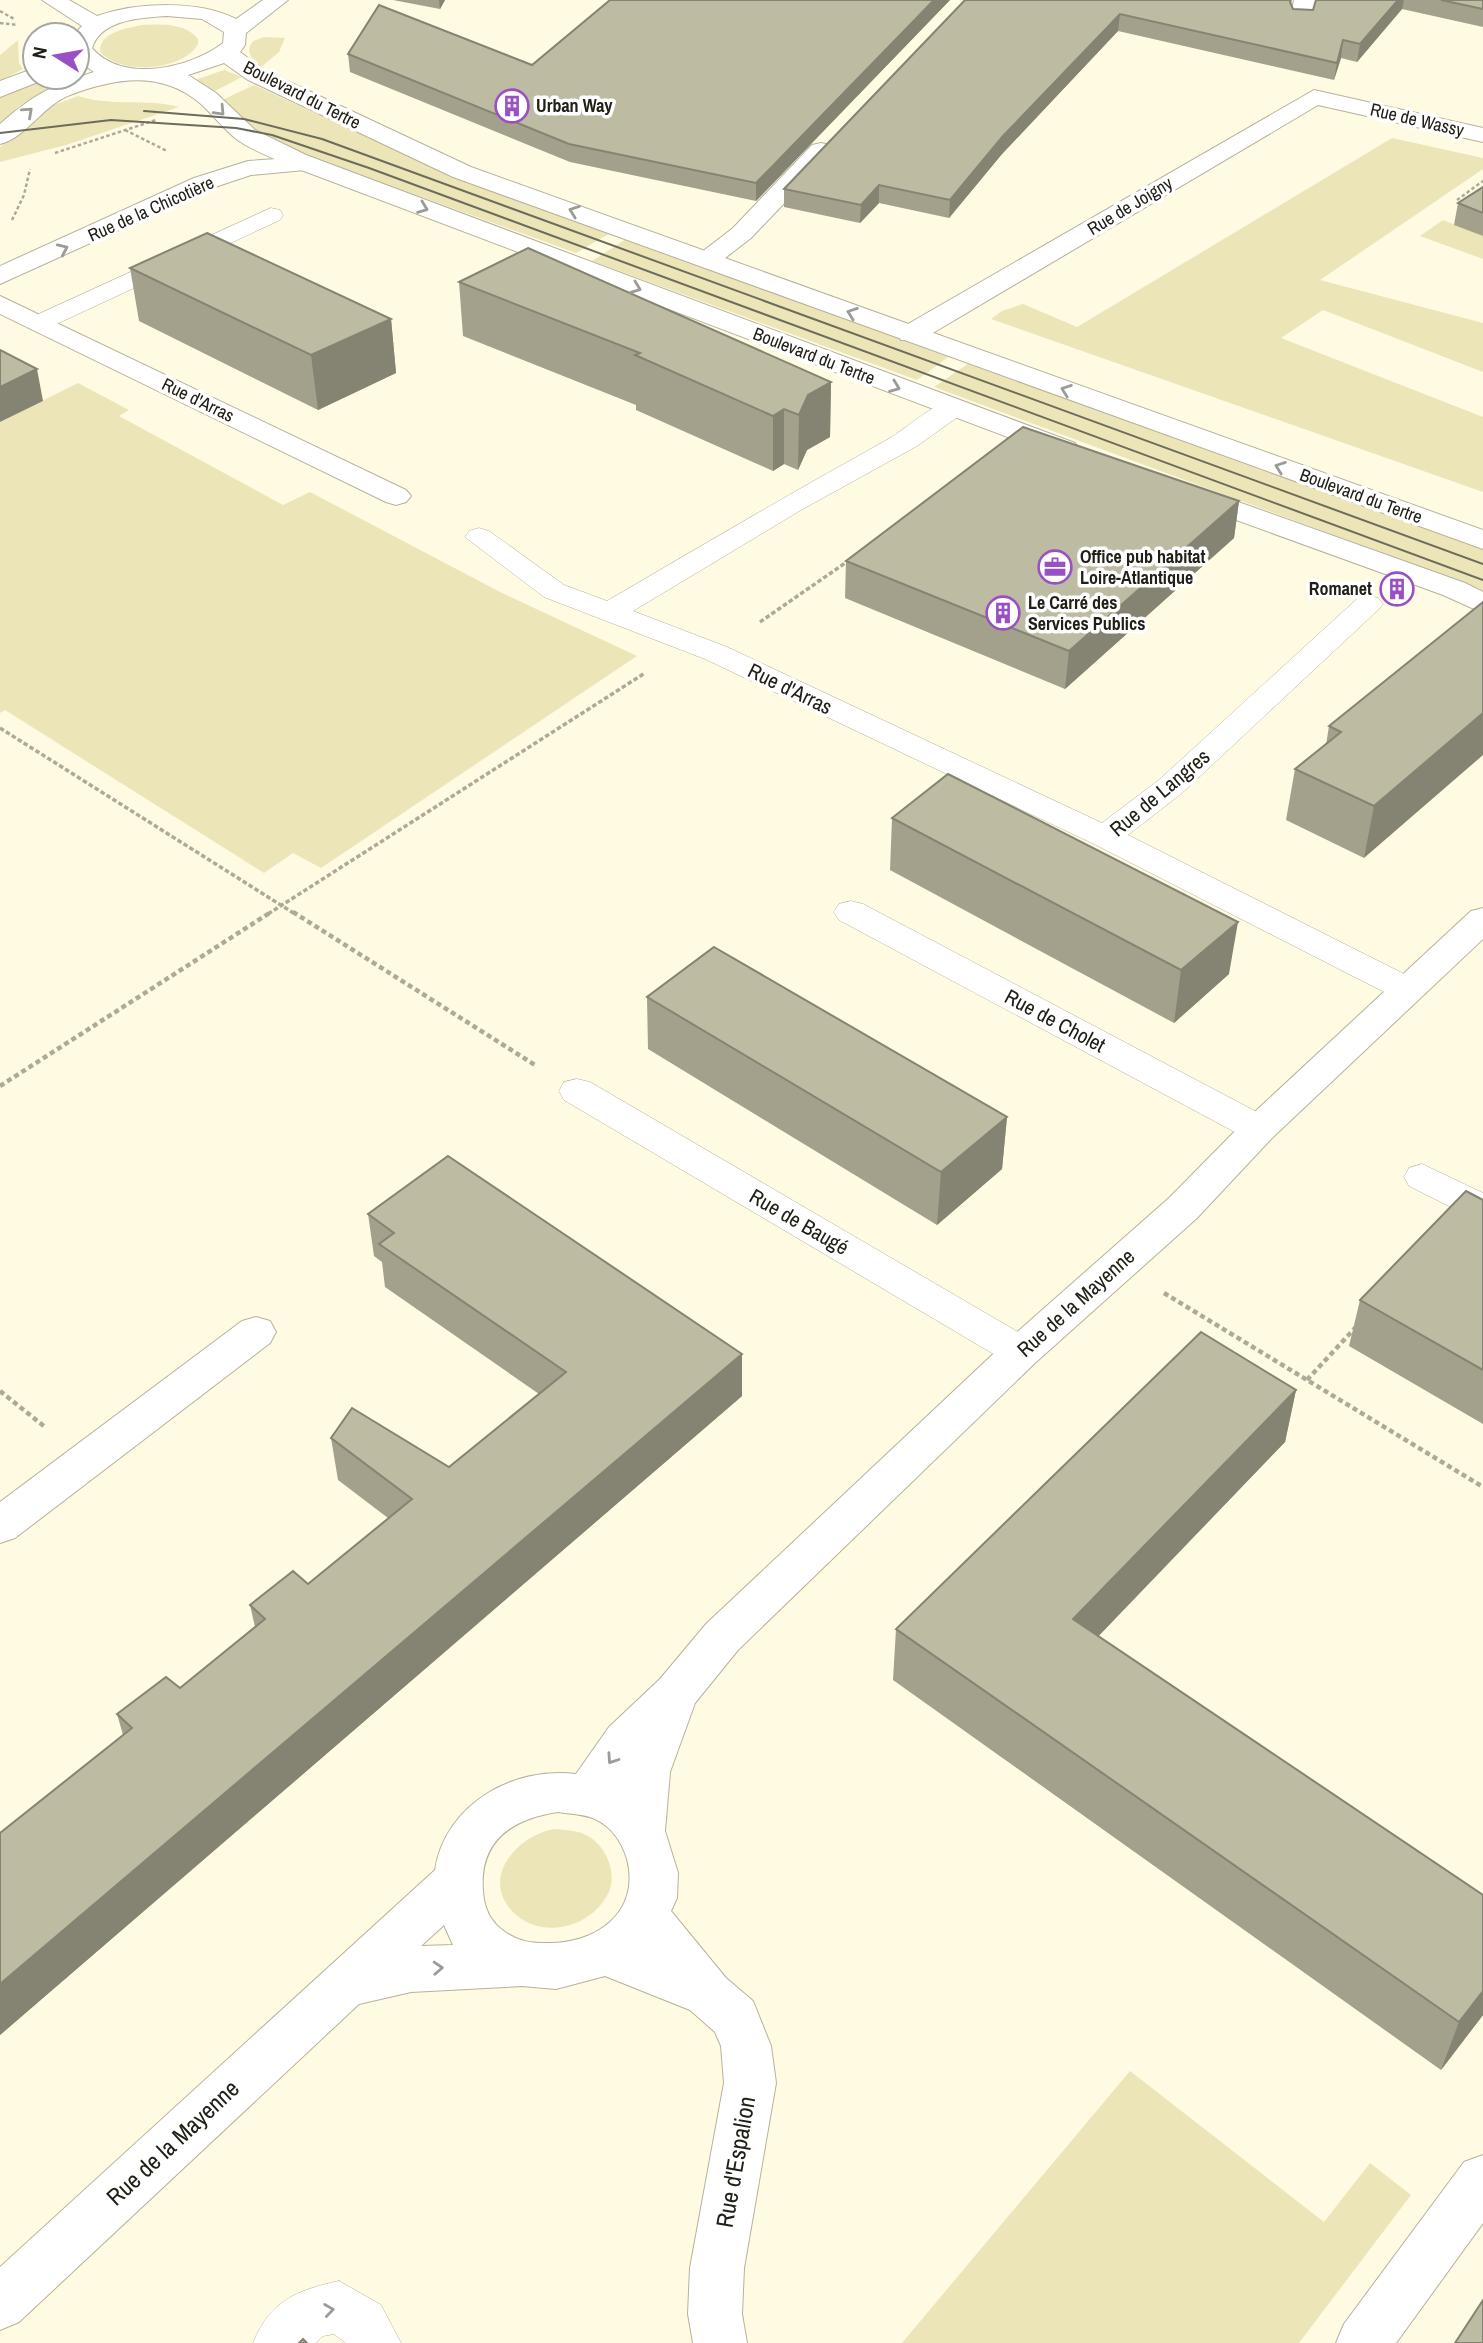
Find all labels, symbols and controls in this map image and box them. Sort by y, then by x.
north arrow [21,21,91,91]
text: N [25,45,53,61]
street label: Boulevard du Tertre [239,54,365,135]
building icon: Urban Way [493,87,531,125]
place label: Urban Way [536,93,613,118]
street label: Rue de Wassy [1368,97,1467,143]
one-way arrow [211,103,224,116]
one-way arrow [20,108,33,121]
street label: Rue de la Chicotière [84,170,218,247]
street label: Rue de Joigny [1083,170,1178,241]
one-way arrow [417,199,429,213]
one-way arrow [568,206,580,220]
one-way arrow [55,243,68,257]
one-way arrow [630,280,642,294]
one-way arrow [847,307,859,321]
street label: Boulevard du Tertre [750,321,879,390]
street label: Rue d'Arras [158,371,239,428]
one-way arrow [888,378,900,392]
one-way arrow [1061,384,1073,398]
one-way arrow [1275,461,1287,475]
street label: Boulevard du Tertre [1296,462,1426,529]
place label: Office pub habitat Loire-Atlantique [1080,544,1206,590]
office icon: Office pub habitat Loire-Atlantique [1036,548,1074,586]
building icon: Romanet [1378,570,1416,608]
place label: Romanet [1309,576,1372,601]
place label: Le Carré des Services Publics [1028,590,1145,636]
building icon: Le Carré des Services Publics [984,594,1022,632]
street label: Rue d'Arras [743,656,837,721]
street label: Rue de Langres [1103,742,1216,843]
street label: Rue de Cholet [1000,982,1111,1059]
street label: Rue de Baugé [744,1181,854,1262]
street label: Rue de la Mayenne [1010,1242,1141,1363]
one-way arrow [608,1752,621,1765]
one-way arrow [433,1961,444,1976]
street label: Rue de la Mayenne [99,2072,246,2212]
street label: Rue d'Espalion [708,2094,762,2230]
one-way arrow [323,2302,335,2317]

